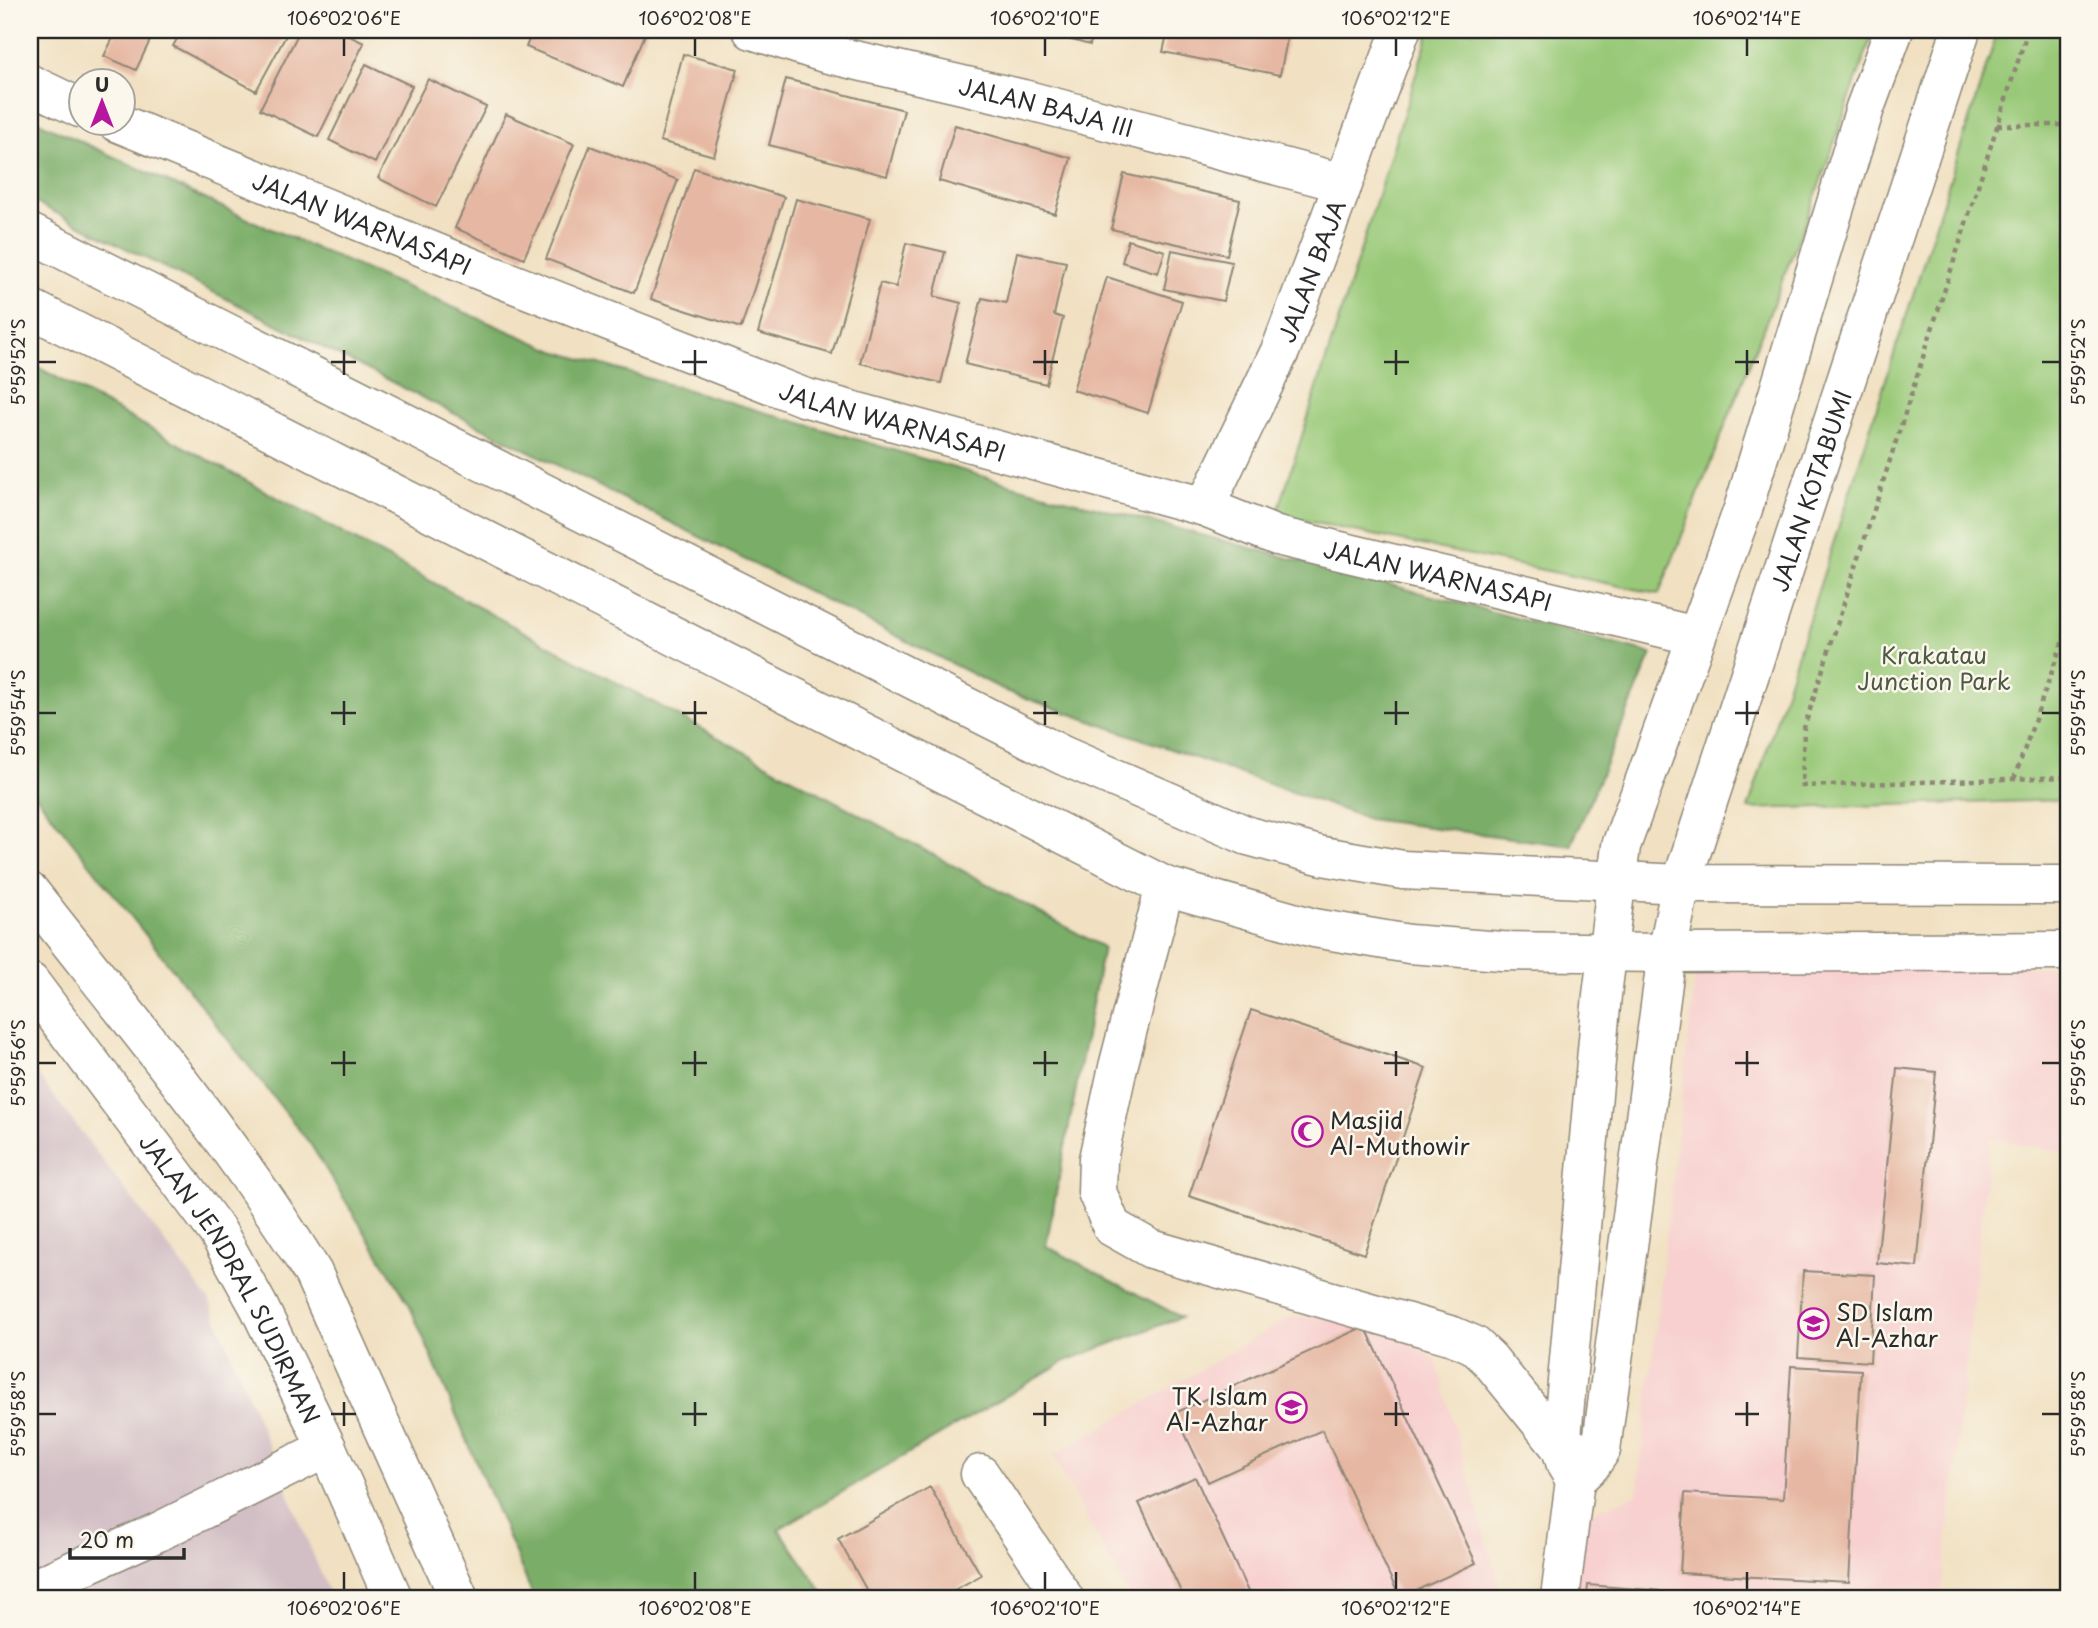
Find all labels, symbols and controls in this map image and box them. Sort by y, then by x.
text: 106°02'06"E [287,4,401,31]
text: 106°02'08"E [638,4,752,31]
text: 106°02'10"E [990,4,1100,31]
text: 106°02'12"E [1341,4,1451,31]
text: 106°02'14"E [1693,4,1801,31]
north arrow [66,66,136,136]
street label: JALAN BAJA III [956,67,1137,145]
text: U [95,70,109,98]
street label: JALAN WARNASAPI [247,162,477,283]
street label: JALAN BAJA [1268,194,1353,347]
text: 5°59'52"S [4,318,31,406]
text: 5°59'52"S [2064,318,2091,406]
street label: JALAN WARNASAPI [774,372,1010,469]
street label: JALAN KOTABUMI [1761,385,1859,596]
street label: JALAN WARNASAPI [1320,530,1556,619]
park label: Krakatau Junction Park [1857,637,2011,698]
text: 5°59'54"S [4,669,31,757]
text: 5°59'54"S [2064,669,2091,757]
text: 5°59'56"S [4,1019,31,1107]
text: 5°59'56"S [2064,1019,2091,1107]
place label: Masjid Al-Muthowir [1330,1102,1470,1163]
mosque icon: Masjid Al-Muthowir [1290,1115,1324,1149]
street label: JALAN JENDRAL SUDIRMAN [132,1125,330,1429]
place label: SD Islam Al-Azhar [1836,1294,1939,1355]
school or university icon: SD Islam Al-Azhar [1796,1307,1830,1341]
text: 5°59'58"S [4,1371,31,1457]
text: 5°59'58"S [2064,1371,2091,1457]
place label: TK Islam Al-Azhar [1166,1378,1269,1439]
school or university icon: TK Islam Al-Azhar [1274,1391,1308,1425]
scale bar [70,1516,184,1560]
text: 20 m [80,1523,134,1555]
text: 106°02'06"E [287,1594,401,1621]
text: 106°02'08"E [638,1594,752,1621]
text: 106°02'10"E [990,1594,1100,1621]
text: 106°02'12"E [1341,1594,1451,1621]
text: 106°02'14"E [1693,1594,1801,1621]

